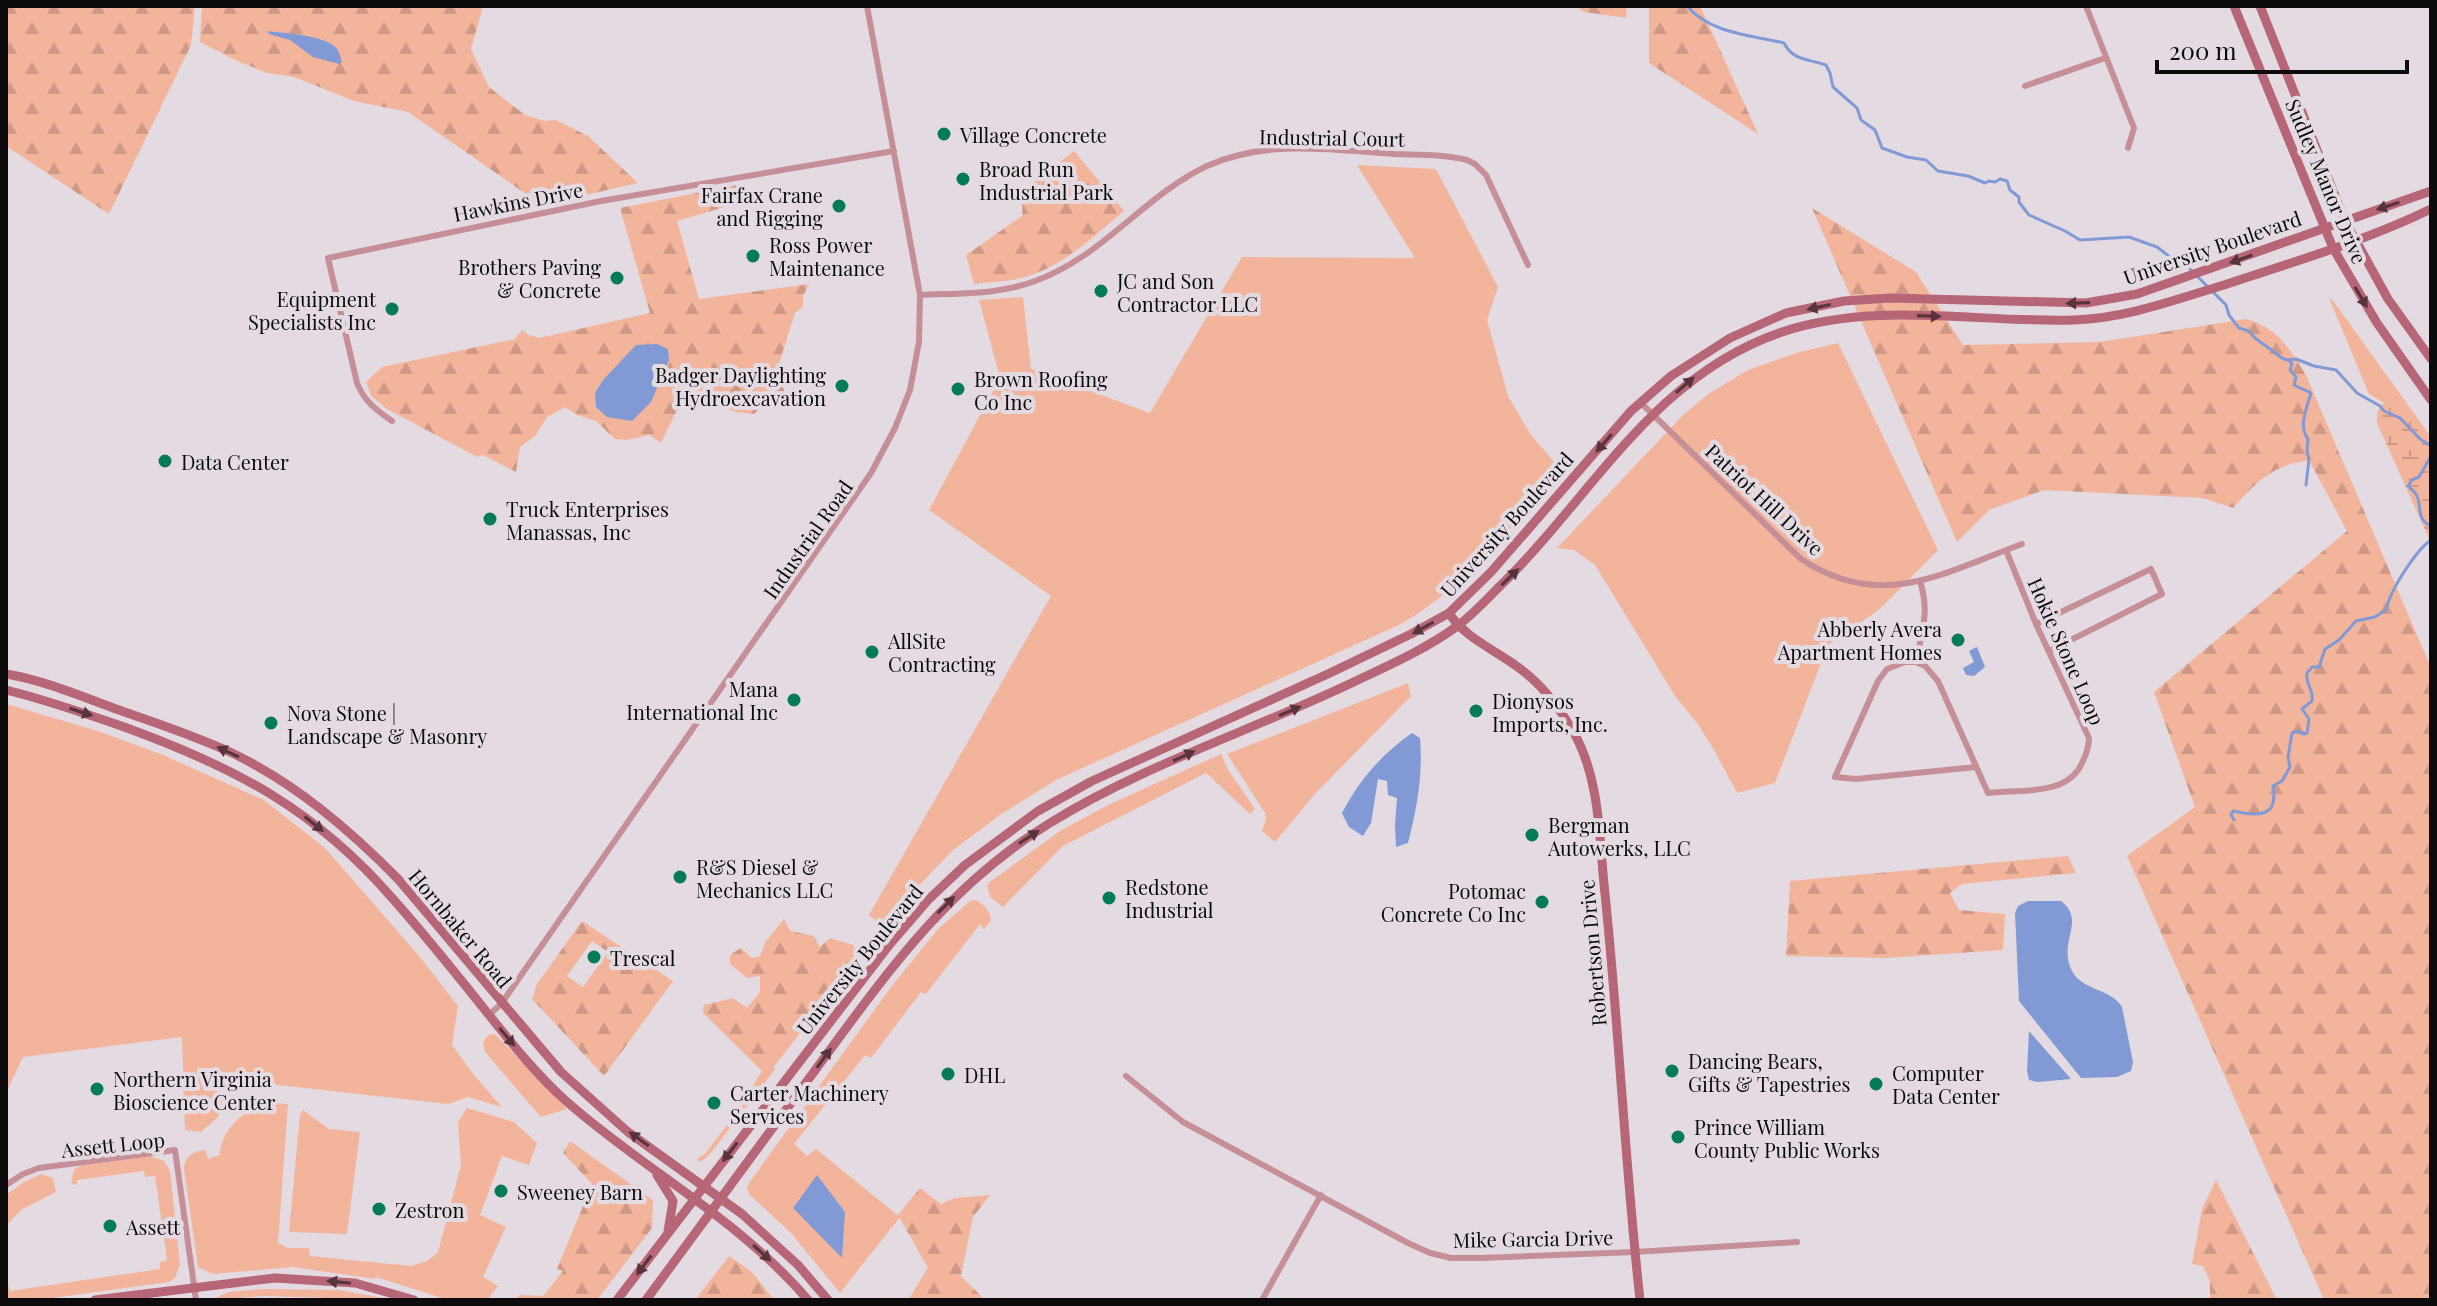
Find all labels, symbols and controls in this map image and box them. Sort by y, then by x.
scale bar [2157,24,2407,74]
text: 200 m [2169,34,2237,66]
street label: Sudley Manor Drive [2280,94,2374,268]
place label: Village Concrete [959,121,1107,148]
street label: Industrial Court [1259,122,1406,152]
marker: Village Concrete [935,125,953,143]
place label: Broad Run Industrial Park [979,155,1113,205]
marker: Broad Run Industrial Park [954,170,972,188]
street label: Hawkins Drive [451,175,585,227]
place label: Fairfax Crane and Rigging [701,181,823,231]
marker: Fairfax Crane and Rigging [830,197,848,215]
one-way arrow [2376,201,2400,213]
street label: University Boulevard [2119,204,2305,290]
place label: Ross Power Maintenance [769,231,885,281]
marker: Ross Power Maintenance [744,247,762,265]
place label: Brothers Paving & Concrete [458,253,601,303]
one-way arrow [2229,254,2253,266]
place label: JC and Son Contractor LLC [1116,267,1258,317]
marker: Brothers Paving & Concrete [608,269,626,287]
marker: JC and Son Contractor LLC [1092,282,1110,300]
place label: Equipment Specialists Inc [248,285,377,335]
one-way arrow [2353,286,2367,308]
one-way arrow [2065,296,2090,309]
marker: Equipment Specialists Inc [383,300,401,318]
one-way arrow [1806,301,1831,313]
one-way arrow [1917,310,1942,322]
place label: Badger Daylighting Hydroexcavation [655,361,826,411]
place label: Brown Roofing Co Inc [974,365,1108,415]
marker: Badger Daylighting Hydroexcavation [833,377,851,395]
one-way arrow [1675,377,1694,395]
marker: Brown Roofing Co Inc [949,380,967,398]
one-way arrow [1596,432,1613,452]
street label: Patriot Hill Drive [1700,437,1830,561]
street label: University Boulevard [1434,445,1579,602]
place label: Data Center [181,448,289,475]
marker: Data Center [156,452,174,470]
street label: Industrial Road [756,474,858,604]
place label: Truck Enterprises Manassas, Inc [506,495,669,545]
marker: Truck Enterprises Manassas, Inc [481,510,499,528]
one-way arrow [1500,568,1519,586]
street label: Hokie Stone Loop [2022,573,2112,729]
place label: Abberly Avera Apartment Homes [1777,615,1942,665]
one-way arrow [1412,620,1434,634]
place label: AllSite Contracting [887,627,996,677]
marker: Abberly Avera Apartment Homes [1949,631,1967,649]
marker: AllSite Contracting [863,643,881,661]
place label: Mana International Inc [626,675,778,725]
place label: Dionysos Imports, Inc. [1492,687,1608,737]
marker: Mana International Inc [785,691,803,709]
place label: Nova Stone | Landscape & Masonry [287,699,487,749]
marker: Dionysos Imports, Inc. [1467,702,1485,720]
one-way arrow [1278,705,1302,718]
one-way arrow [69,707,93,719]
marker: Nova Stone | Landscape & Masonry [262,714,280,732]
one-way arrow [216,745,239,759]
one-way arrow [1172,749,1196,763]
place label: Bergman Autowerks, LLC [1547,811,1691,861]
one-way arrow [304,815,324,831]
marker: Bergman Autowerks, LLC [1523,826,1541,844]
one-way arrow [1018,830,1040,844]
place label: R&S Diesel & Mechanics LLC [696,853,833,903]
street label: Hornbaker Road [403,863,519,993]
marker: R&S Diesel & Mechanics LLC [671,868,689,886]
place label: Redstone Industrial [1125,873,1214,923]
place label: Potomac Concrete Co Inc [1381,877,1526,927]
street label: University Boulevard [790,878,928,1040]
street label: Robertson Drive [1572,879,1612,1027]
marker: Redstone Industrial [1100,889,1118,907]
marker: Potomac Concrete Co Inc [1533,893,1551,911]
one-way arrow [936,897,955,915]
place label: Trescal [610,944,676,971]
marker: Trescal [585,948,603,966]
one-way arrow [498,1026,515,1046]
place label: Dancing Bears, Gifts & Tapestries [1688,1047,1850,1097]
one-way arrow [816,1048,831,1069]
place label: Computer Data Center [1892,1059,2000,1109]
place label: DHL [964,1061,1005,1088]
marker: Dancing Bears, Gifts & Tapestries [1663,1062,1681,1080]
place label: Northern Virginia Bioscience Center [113,1065,276,1115]
marker: DHL [939,1065,957,1083]
marker: Computer Data Center [1867,1075,1885,1093]
place label: Carter Machinery Services [730,1079,889,1129]
marker: Northern Virginia Bioscience Center [88,1080,106,1098]
marker: Carter Machinery Services [705,1094,723,1112]
place label: Prince William County Public Works [1694,1113,1880,1163]
street label: Assett Loop [59,1125,166,1163]
marker: Prince William County Public Works [1669,1128,1687,1146]
one-way arrow [628,1132,649,1147]
one-way arrow [723,1142,739,1162]
place label: Sweeney Barn [517,1178,643,1205]
marker: Sweeney Barn [492,1182,510,1200]
place label: Zestron [395,1196,464,1223]
marker: Zestron [370,1200,388,1218]
place label: Assett [125,1213,181,1240]
marker: Assett [101,1217,119,1235]
street label: Mike Garcia Drive [1453,1223,1613,1253]
one-way arrow [753,1243,772,1261]
one-way arrow [636,1255,652,1275]
one-way arrow [326,1275,351,1288]

